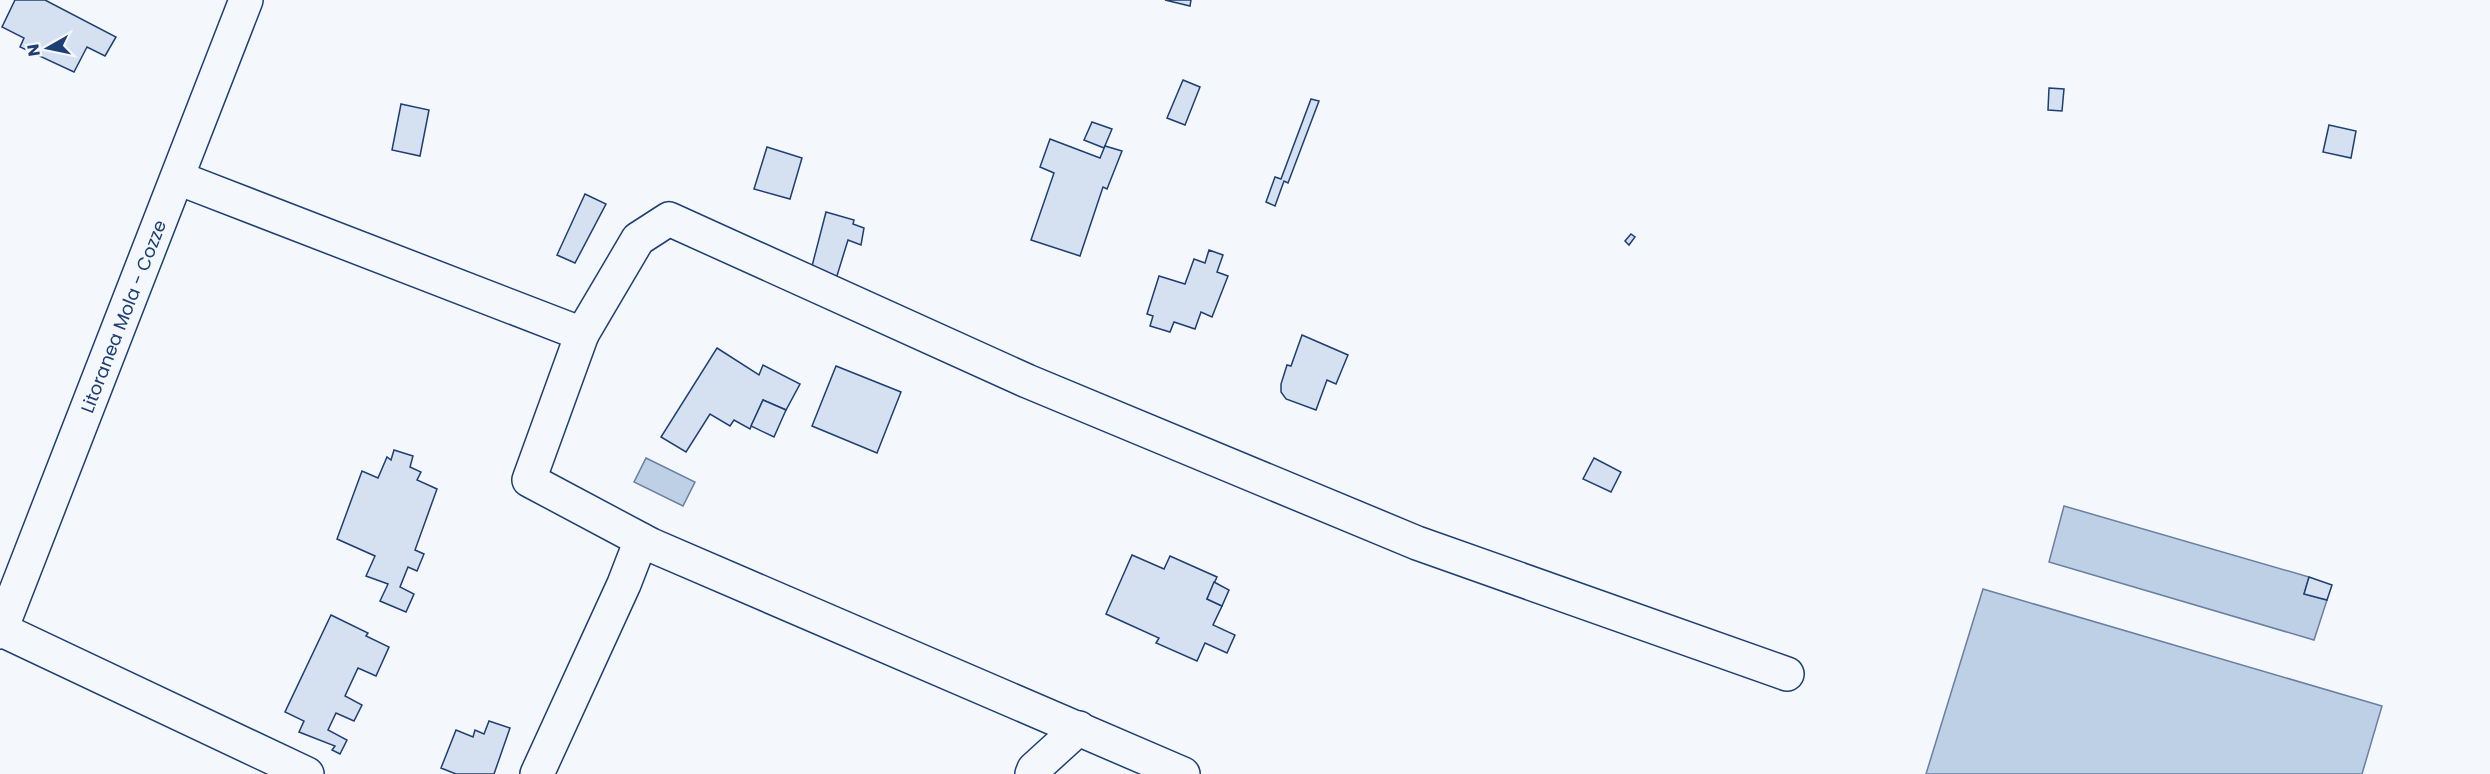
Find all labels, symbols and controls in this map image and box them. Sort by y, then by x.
north arrow [18,18,78,78]
text: N [21,43,46,58]
street label: Litoranea Mola - Cozze [74,216,172,416]

